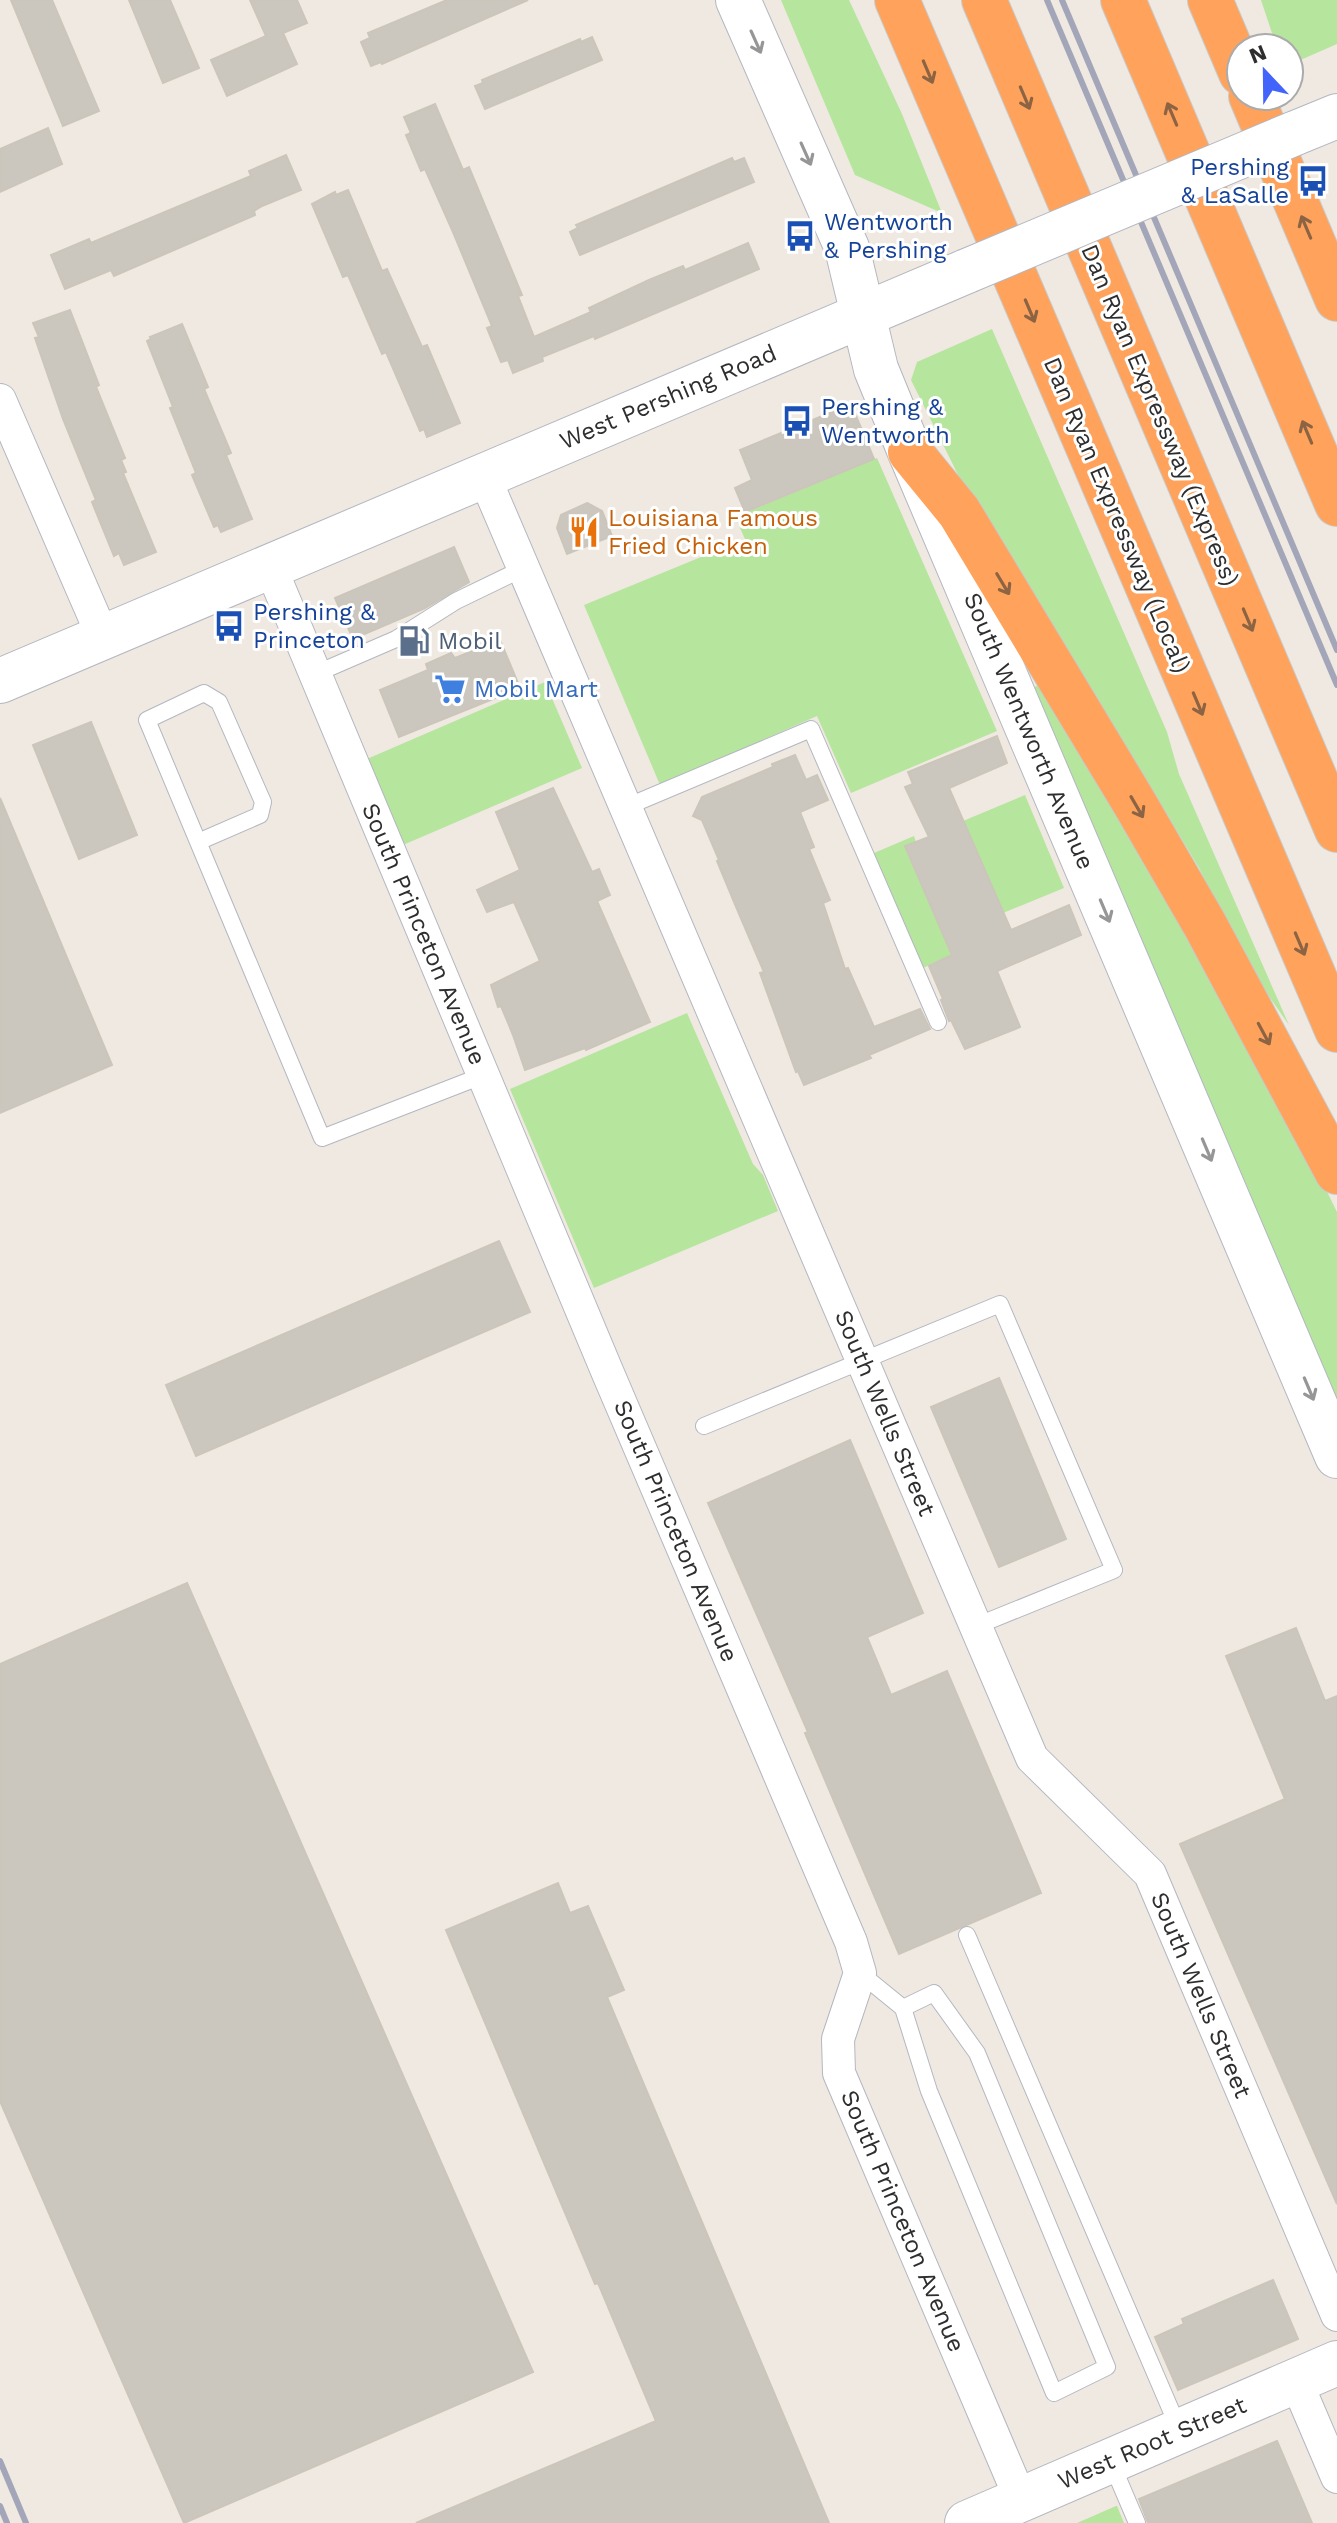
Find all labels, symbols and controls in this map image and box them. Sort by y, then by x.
one-way arrow [750,29,765,53]
north arrow [1225,32,1305,112]
text: N [1245,39,1270,69]
one-way arrow [921,59,936,84]
one-way arrow [1019,85,1034,109]
one-way arrow [1163,102,1178,127]
one-way arrow [800,142,815,166]
place label: Pershing & LaSalle [1181,153,1289,209]
bus stop icon: Pershing & LaSalle [1296,164,1330,198]
place label: Wentworth & Pershing [824,208,953,264]
one-way arrow [1298,215,1313,240]
bus stop icon: Wentworth & Pershing [783,219,817,253]
street label: Dan Ryan Expressway (Express) [1075,240,1245,590]
one-way arrow [1023,298,1038,323]
street label: West Pershing Road [555,339,781,455]
street label: Dan Ryan Expressway (Local) [1038,353,1196,677]
place label: Pershing & Wentworth [821,393,950,449]
bus stop icon: Pershing & Wentworth [780,404,814,438]
one-way arrow [1298,420,1313,445]
place label: Louisiana Famous Fried Chicken [608,504,818,560]
restaurant icon: Louisiana Famous Fried Chicken [567,515,601,549]
one-way arrow [995,572,1011,595]
street label: South Wentworth Avenue [958,588,1100,874]
place label: Pershing & Princeton [253,598,376,654]
one-way arrow [1241,607,1256,632]
bus stop icon: Pershing & Princeton [212,609,246,643]
fuel station icon: Mobil [397,624,431,658]
place label: Mobil [438,627,502,655]
supermarket icon: Mobil Mart [433,672,467,706]
place label: Mobil Mart [474,675,598,703]
one-way arrow [1191,692,1206,716]
one-way arrow [1129,795,1145,818]
street label: South Princeton Avenue [356,799,492,1069]
one-way arrow [1099,898,1114,922]
one-way arrow [1293,931,1308,955]
one-way arrow [1256,1022,1272,1046]
one-way arrow [1200,1137,1215,1162]
street label: South Wells Street [829,1306,941,1520]
one-way arrow [1302,1376,1317,1401]
street label: South Princeton Avenue [608,1396,744,1666]
street label: South Wells Street [1145,1888,1257,2102]
street label: South Princeton Avenue [835,2086,971,2356]
street label: West Root Street [1054,2391,1250,2495]

